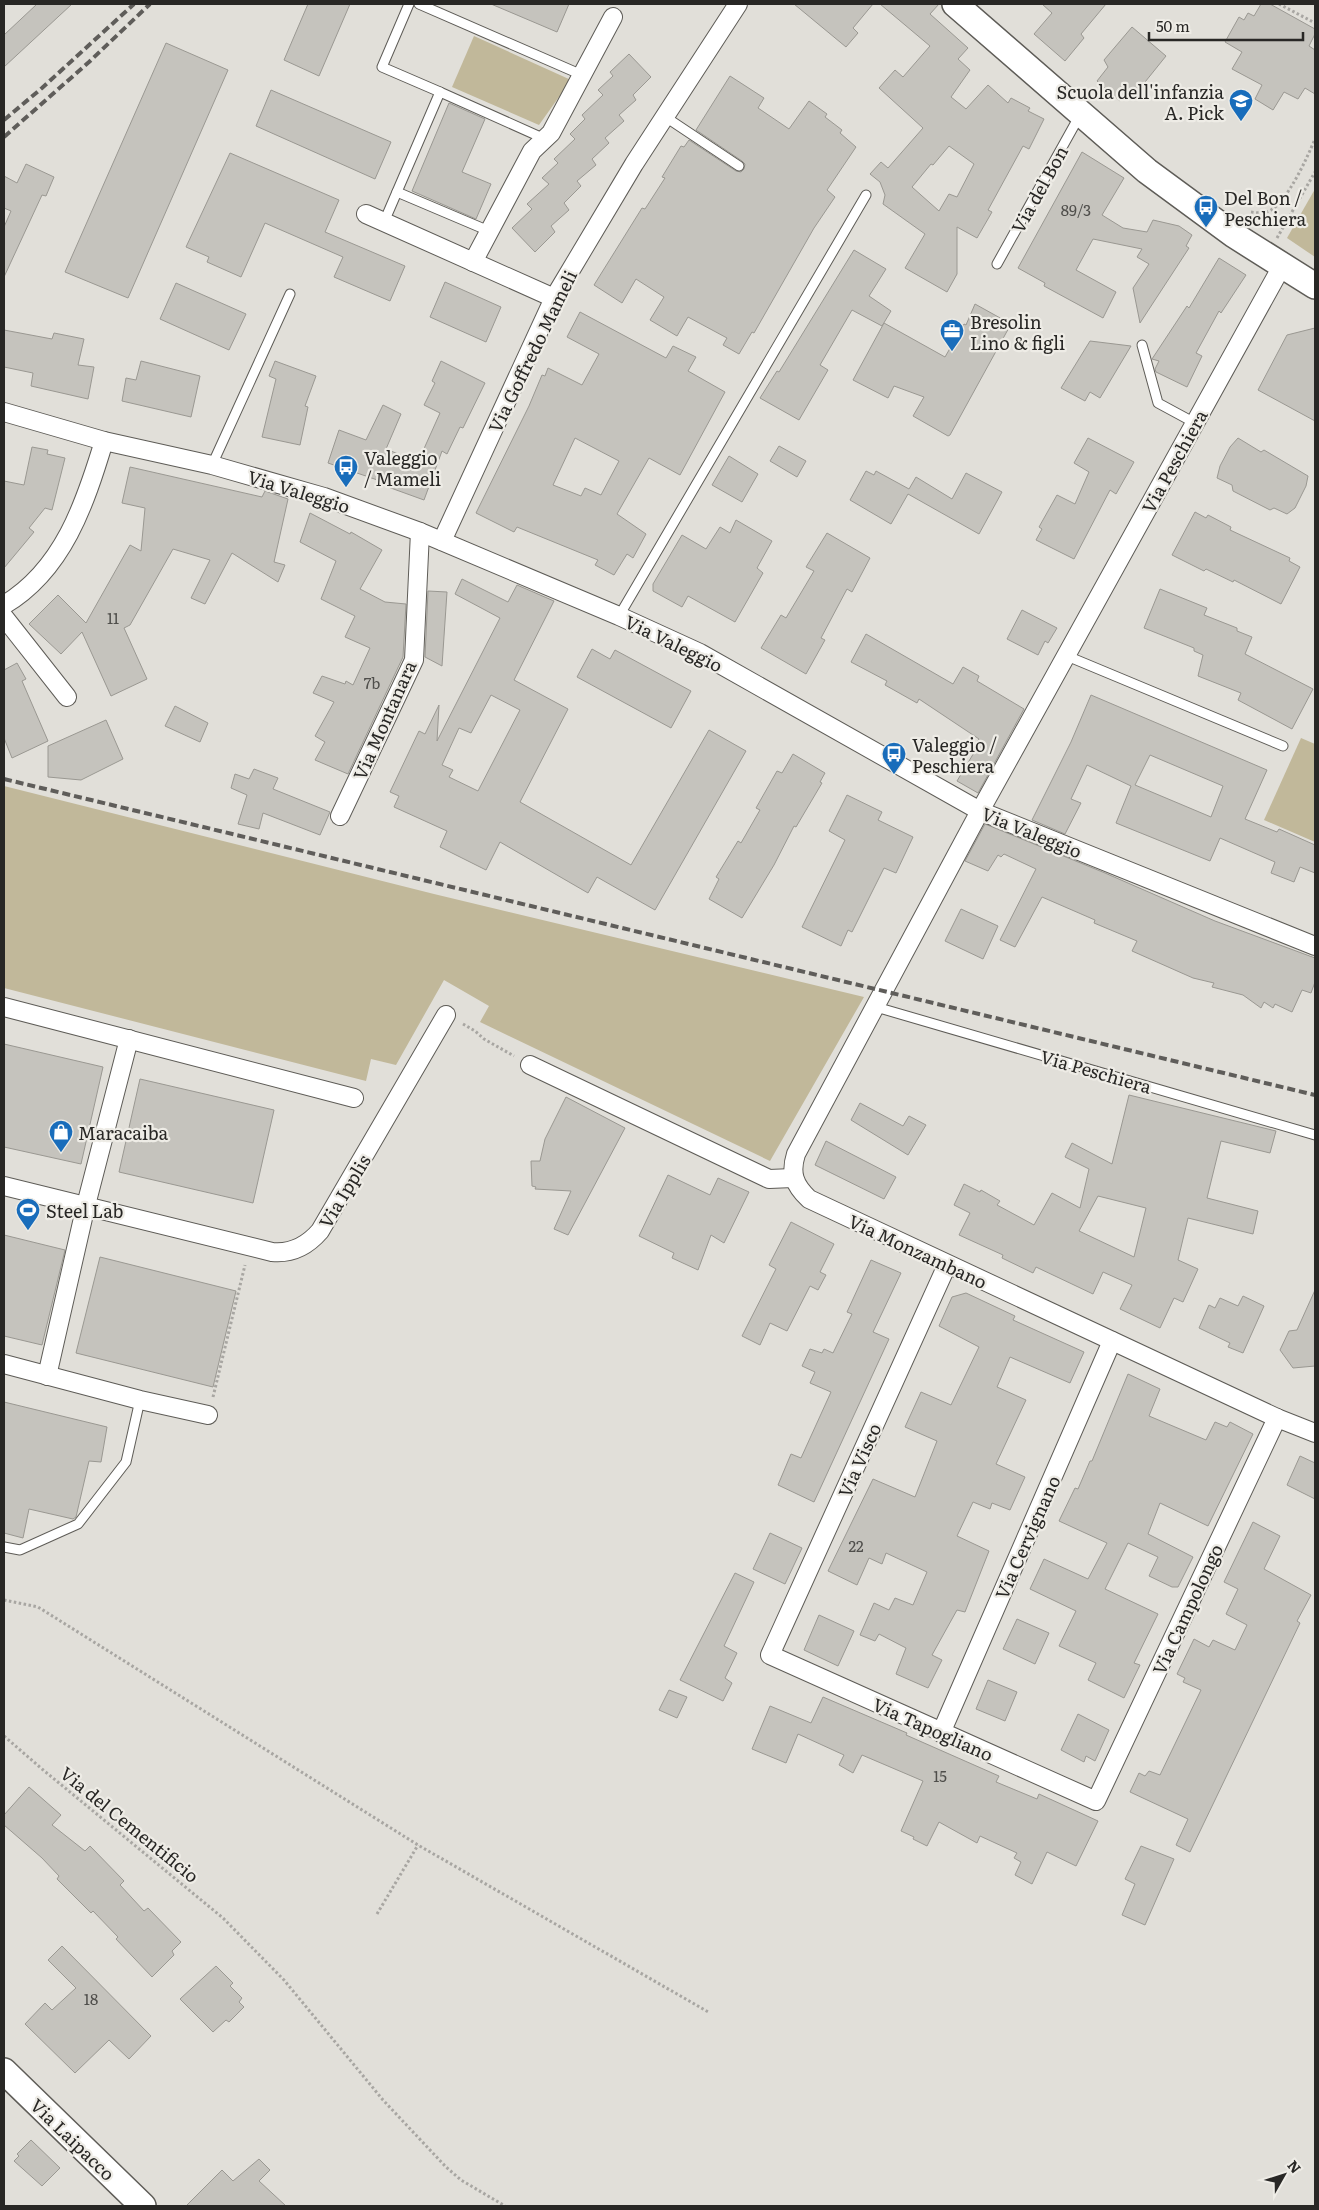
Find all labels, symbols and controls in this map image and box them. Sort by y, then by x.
scale bar [1149,10,1303,42]
text: 50 m [1156,14,1190,37]
place label: Scuola dell'infanzia A. Pick [1056,78,1225,126]
school or university icon: Scuola dell'infanzia A. Pick [1228,88,1254,122]
street label: Via del Bon [1004,140,1074,238]
place label: Del Bon / Peschiera [1224,184,1306,232]
bus stop icon: Del Bon / Peschiera [1193,194,1219,228]
house number: 89/3 [1061,198,1091,221]
street label: Via Goffredo Mameli [481,265,583,437]
place label: Bresolin Lino & figli [970,308,1065,356]
office icon: Bresolin Lino & figli [939,318,965,352]
street label: Via Peschiera [1134,404,1214,518]
place label: Valeggio / Mameli [364,444,441,492]
bus stop icon: Valeggio / Mameli [333,454,359,488]
street label: Via Valeggio [244,463,354,519]
house number: 11 [107,606,119,629]
street label: Via Valeggio [620,608,728,678]
street label: Via Montanara [346,656,422,784]
house number: 7b [364,671,380,694]
place label: Valeggio / Peschiera [912,731,997,779]
bus stop icon: Valeggio / Peschiera [881,741,907,775]
street label: Via Valeggio [978,800,1086,864]
street label: Via Peschiera [1037,1042,1155,1100]
shop icon: Maracaiba [48,1119,74,1153]
place label: Maracaiba [78,1119,169,1146]
street label: Via Ipplis [311,1149,377,1233]
sports icon: Steel Lab [15,1197,41,1231]
place label: Steel Lab [46,1197,123,1224]
street label: Via Monzambano [844,1207,992,1295]
street label: Via Visco [831,1418,887,1502]
street label: Via Cervignano [988,1471,1066,1603]
house number: 22 [848,1534,864,1557]
street label: Via Campolongo [1145,1539,1229,1679]
street label: Via Tapogliano [868,1690,998,1768]
street label: Via del Cementificio [55,1759,205,1889]
house number: 15 [933,1764,947,1787]
house number: 18 [84,1987,98,2010]
street label: Via Laipacco [25,2092,121,2186]
north arrow [1259,2150,1309,2200]
text: N [1283,2155,1307,2177]

